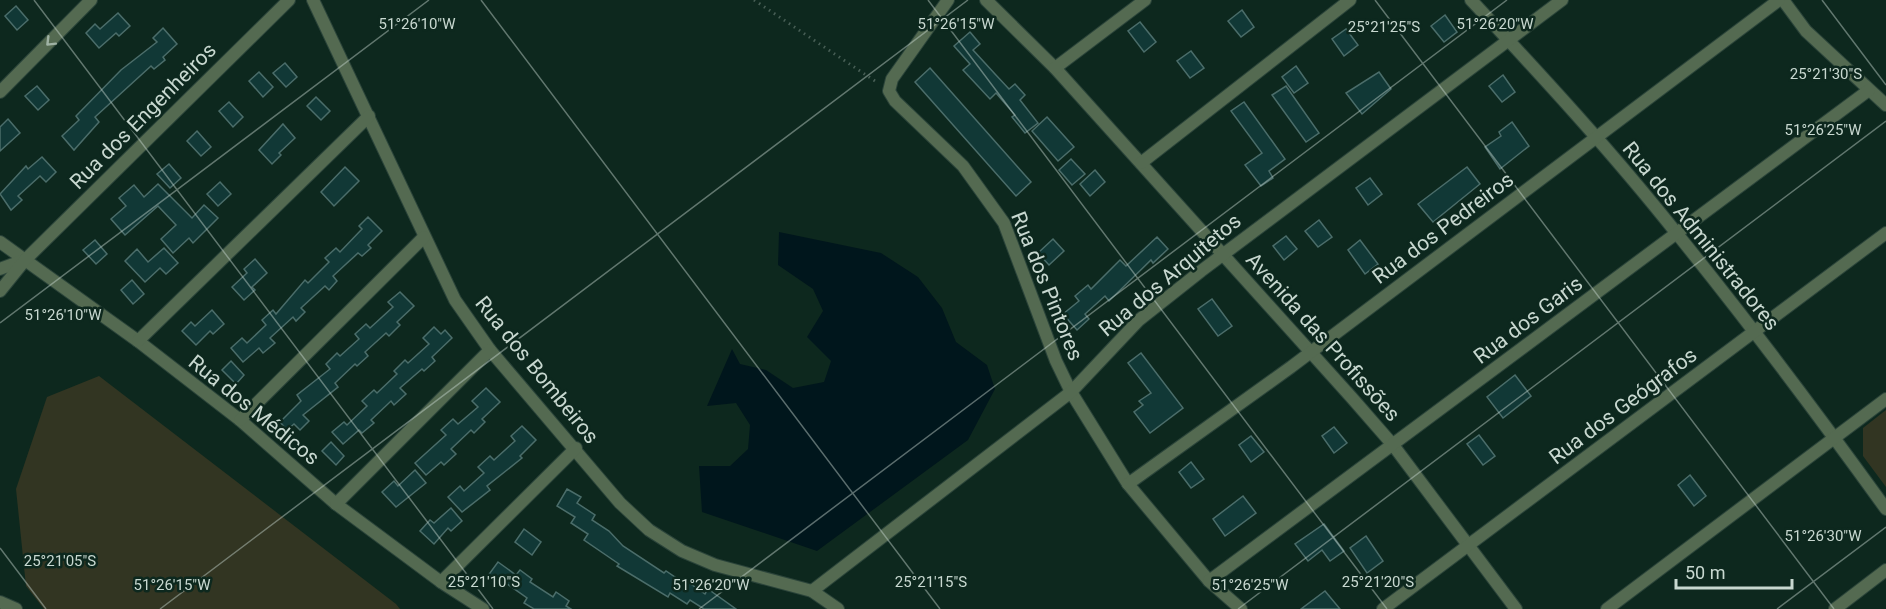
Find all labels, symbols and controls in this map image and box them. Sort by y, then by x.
text: 51°26'10"W [379,15,455,33]
text: 51°26'15"W [918,15,994,33]
text: 51°26'20"W [1457,15,1533,33]
text: 25°21'25"S [1348,18,1420,36]
one-way arrow [46,35,57,45]
street label: Rua dos Engenheiros [65,38,221,194]
text: 25°21'30"S [1790,65,1862,83]
text: 51°26'25"W [1785,121,1861,139]
street label: Rua dos Administradores [1618,137,1784,335]
street label: Rua dos Pedreiros [1368,167,1518,289]
street label: Rua dos Pintores [1006,208,1088,364]
street label: Rua dos Arquitetos [1094,209,1246,341]
street label: Avenida das Profissões [1241,248,1405,426]
street label: Rua dos Garis [1469,271,1587,369]
street label: Rua dos Bombeiros [470,292,604,448]
text: 51°26'10"W [25,306,101,324]
street label: Rua dos Geógrafos [1545,343,1701,469]
street label: Rua dos Médicos [184,350,324,470]
text: 51°26'30"W [1785,527,1861,545]
text: 25°21'05"S [24,552,96,570]
scale bar [1676,552,1792,590]
text: 50 m [1685,562,1725,583]
text: 25°21'10"S [448,573,520,591]
text: 25°21'15"S [895,573,967,591]
text: 25°21'20"S [1342,573,1414,591]
text: 51°26'15"W [134,576,210,594]
text: 51°26'20"W [673,576,749,594]
text: 51°26'25"W [1212,576,1288,594]

